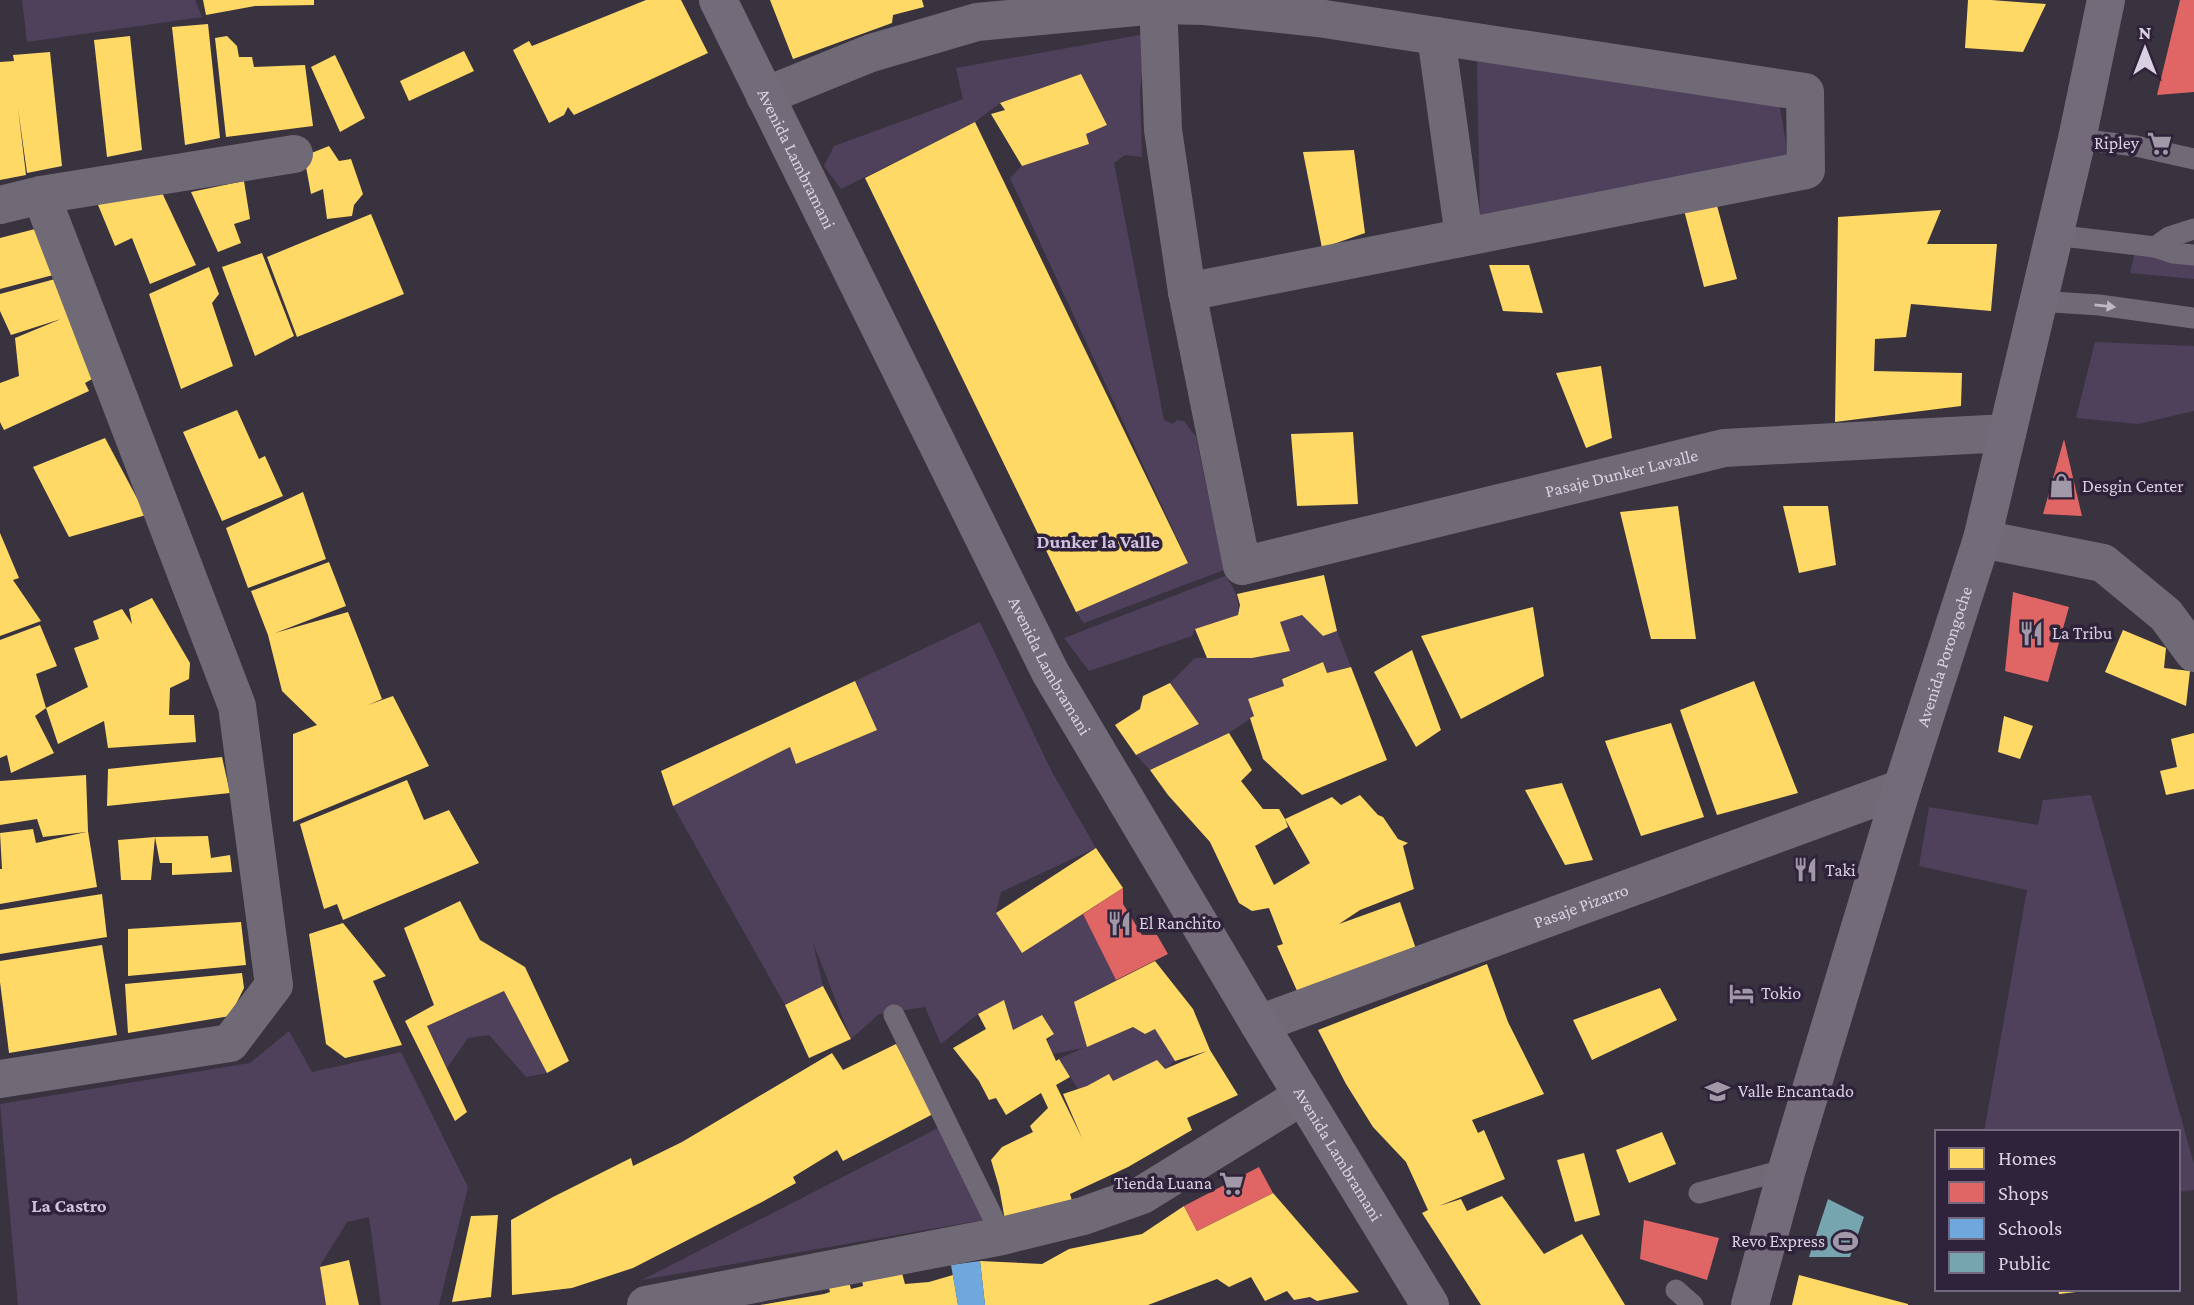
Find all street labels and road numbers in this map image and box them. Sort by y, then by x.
street label: Avenida Lambramani [753,85,840,232]
street label: Pasaje Dunker Lavalle [1543,445,1700,501]
street label: Avenida Porongoche [1912,584,1976,729]
street label: Avenida Lambramani [1004,594,1095,739]
street label: Pasaje Pizarro [1531,879,1631,932]
street label: Avenida Lambramani [1289,1083,1387,1225]

